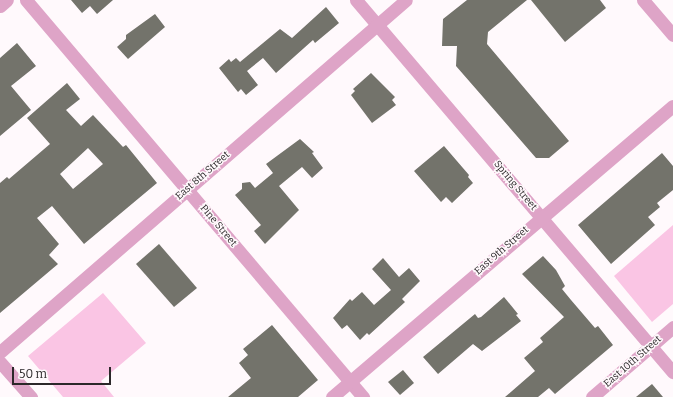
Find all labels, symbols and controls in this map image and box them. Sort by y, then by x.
street label: East 8th Street [173,149,233,203]
street label: Spring Street [491,159,539,213]
street label: Pine Street [197,203,239,249]
street label: East 9th Street [473,224,531,278]
street label: East 10th Street [602,334,664,390]
scale bar [14,359,113,385]
text: 50 m [19,367,47,381]

